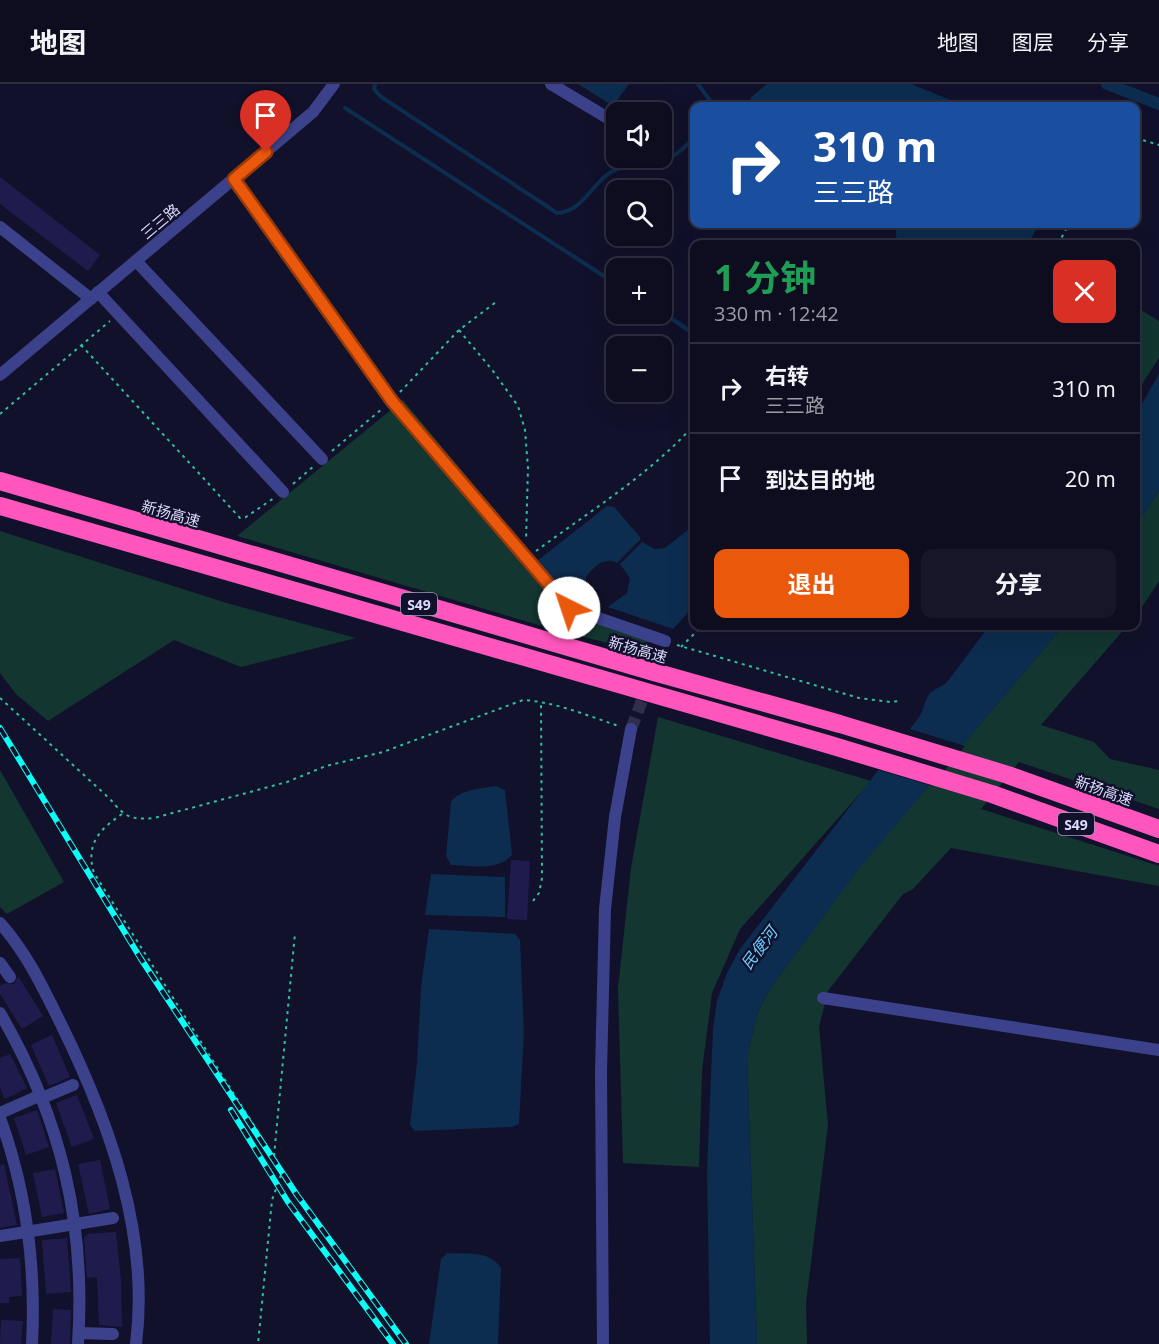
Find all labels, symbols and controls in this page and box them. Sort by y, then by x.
text: 地图 [30,23,86,61]
text: 地图 [937,28,979,56]
text: 图层 [1012,28,1054,56]
text: 分享 [1087,28,1129,56]
pin [240,90,291,152]
icon: arrive [249,99,282,132]
map controls [606,102,672,402]
button: sound [606,102,672,168]
text: 310 m [813,117,937,174]
icon: right [714,126,792,204]
text: 三三路 [813,173,894,210]
button: search [606,180,672,246]
street label: 三三路 [136,199,184,243]
text: 1 分钟 [714,253,816,302]
button: + [606,258,672,324]
button: close [1053,260,1116,323]
text: 330 m · 12:42 [714,300,839,327]
button: − [606,336,672,402]
text: 右转 [765,360,809,390]
icon: right [714,372,747,405]
text: 310 m [1052,373,1116,403]
text: 三三路 [765,392,825,419]
icon: arrive [714,462,747,495]
text: 20 m [1065,463,1116,493]
text: 到达目的地 [765,464,875,494]
street label: 新扬高速 [139,495,203,531]
button: 退出 [714,549,909,618]
button: 分享 [921,549,1116,618]
position arrow [537,576,601,640]
road number: S49 [401,593,437,615]
street label: 新扬高速 [606,631,670,667]
street label: 新扬高速 [1072,770,1136,810]
road number: S49 [1058,813,1094,835]
water label: 民便河 [736,920,784,974]

